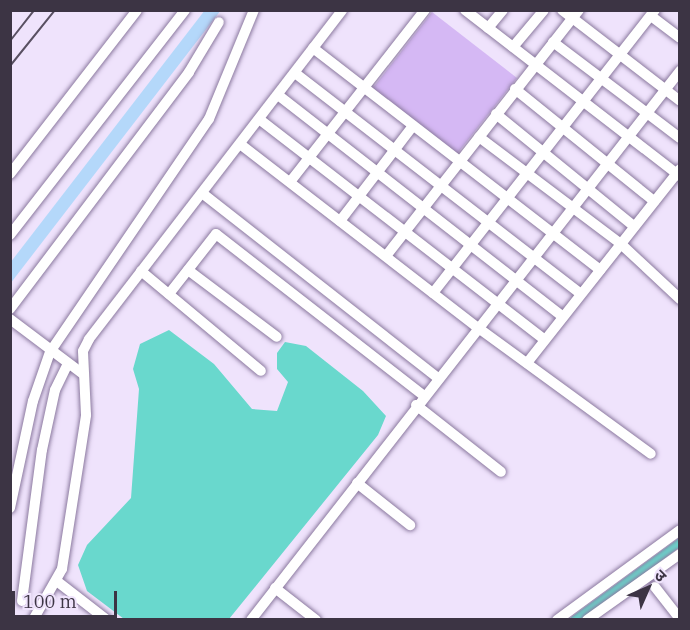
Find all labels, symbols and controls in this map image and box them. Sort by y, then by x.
north arrow [618,558,678,618]
text: उ [650,565,671,586]
scale bar [15,579,120,617]
text: 100 m [23,590,77,613]

